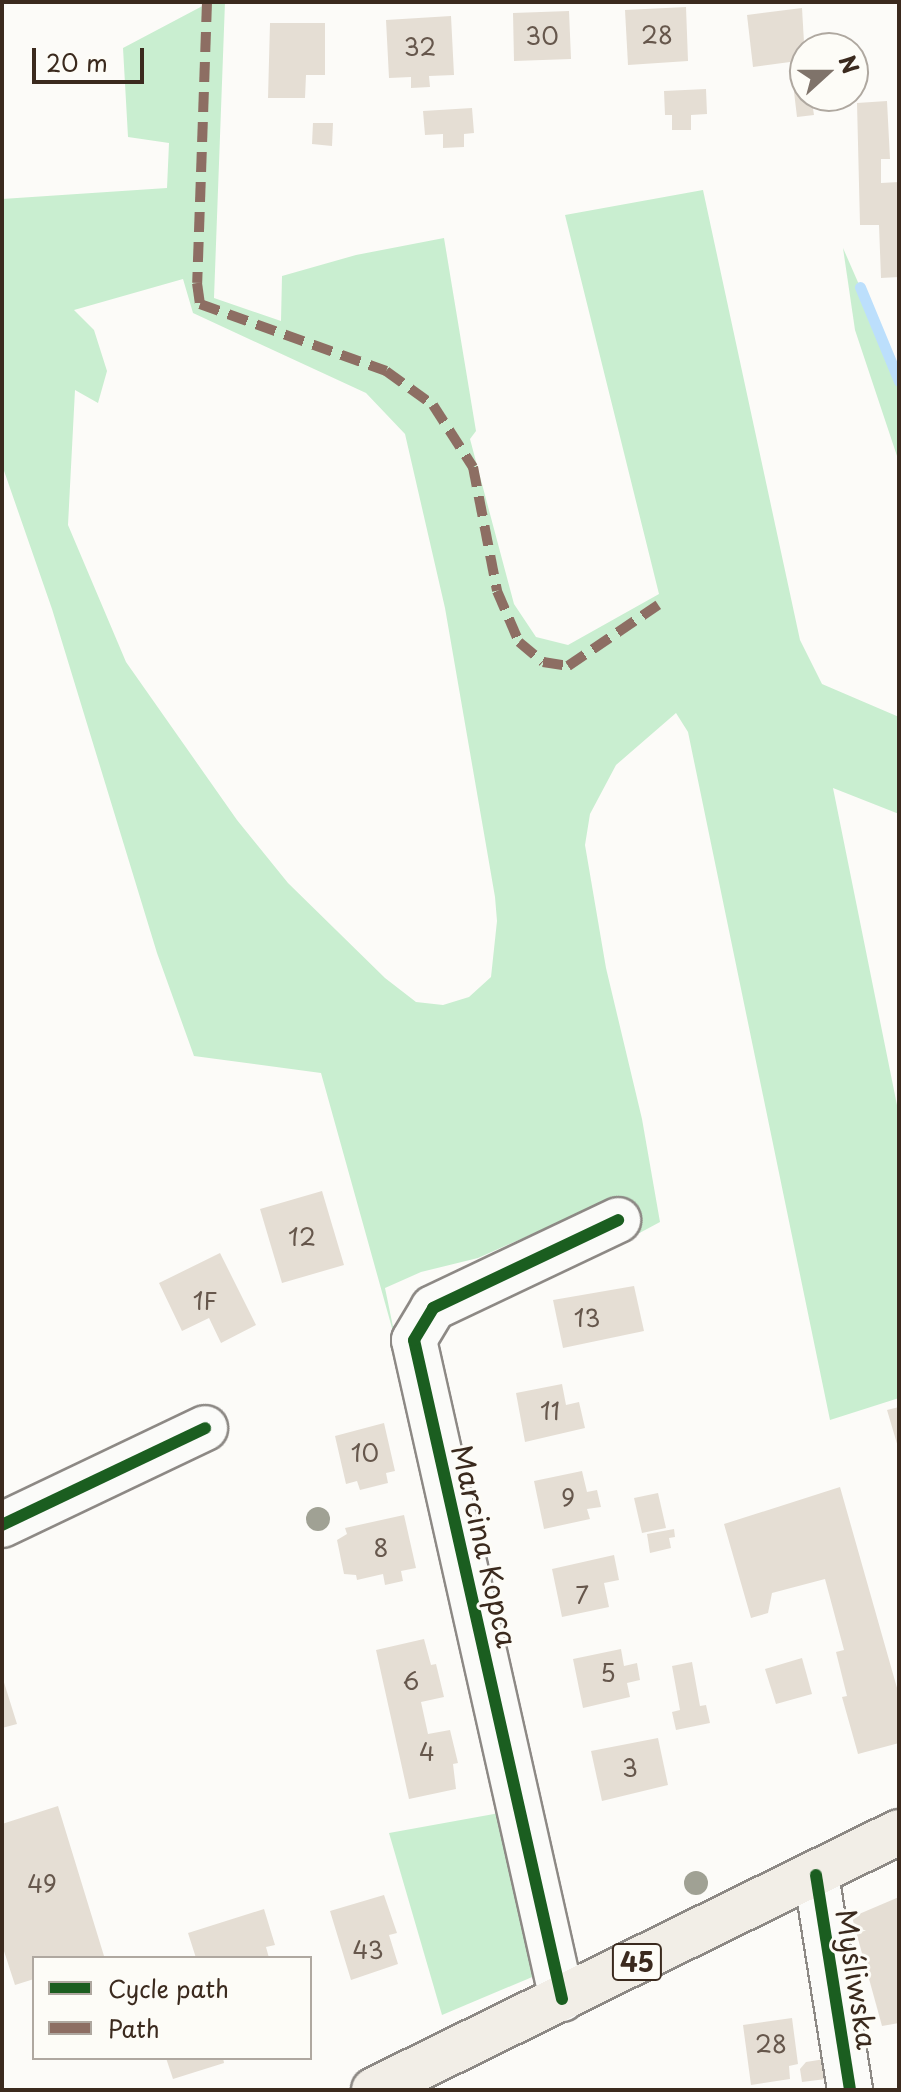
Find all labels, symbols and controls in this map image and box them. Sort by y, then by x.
house number: 28 [641,21,673,49]
house number: 30 [525,22,559,50]
scale bar [36,32,148,82]
north arrow [789,32,869,112]
house number: 32 [404,33,436,61]
text: 20 m [46,44,108,80]
text: N [831,50,869,78]
house number: 12 [288,1223,316,1251]
house number: 1F [193,1287,217,1315]
house number: 13 [574,1304,600,1332]
house number: 11 [540,1397,560,1425]
house number: 10 [351,1439,379,1467]
street label: Marcina Kopca [445,1441,525,1651]
house number: 9 [561,1484,575,1512]
house number: 8 [374,1534,388,1562]
house number: 7 [575,1581,589,1609]
house number: 5 [600,1659,616,1687]
house number: 6 [403,1667,419,1695]
house number: 4 [419,1738,435,1766]
house number: 3 [622,1754,638,1782]
house number: 49 [27,1870,57,1898]
street label: Myśliwska [829,1907,885,2051]
house number: 43 [352,1936,384,1964]
road number: 45 [611,1940,663,1984]
legend [32,1956,312,2060]
text: Cycle path [108,1970,229,2006]
text: Path [108,2010,160,2046]
house number: 28 [755,2030,787,2058]

